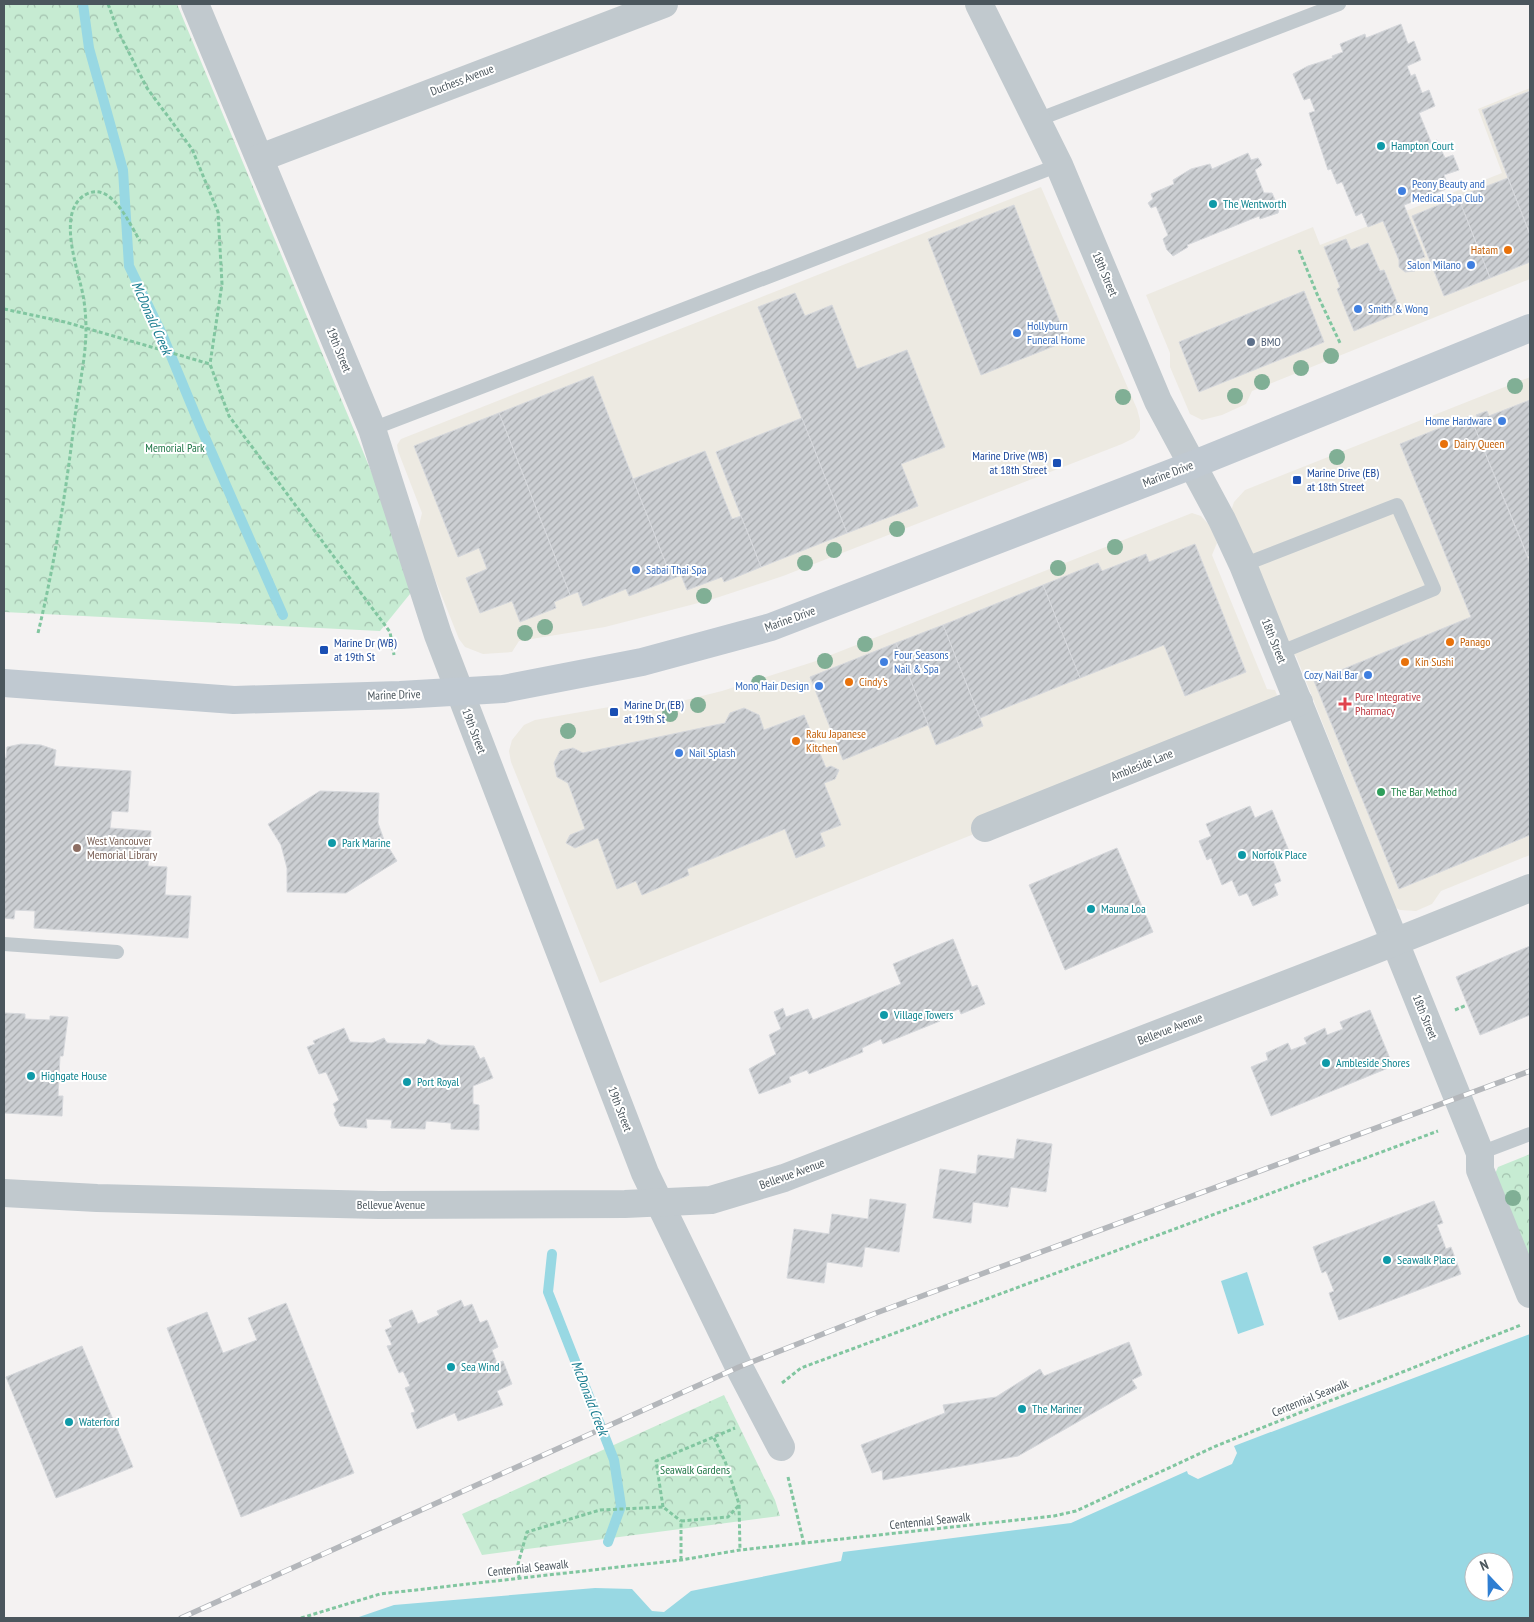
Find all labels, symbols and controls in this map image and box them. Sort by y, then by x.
street label: Duchess Avenue [428,61,496,98]
place label: Hampton Court [1391,138,1455,153]
marker: Hampton Court [1375,140,1387,152]
place label: Peony Beauty and Medical Spa Club [1412,176,1485,205]
marker: Peony Beauty and Medical Spa Club [1396,185,1408,197]
place label: The Wentworth [1223,196,1286,211]
marker: The Wentworth [1207,198,1219,210]
place label: Hatam [1471,242,1498,257]
marker: Hatam [1502,244,1514,256]
street label: 18th Street [1089,249,1122,299]
place label: Salon Milano [1407,257,1461,272]
marker: Salon Milano [1465,259,1477,271]
water label: McDonald Creek [128,279,177,359]
place label: Smith & Wong [1368,301,1428,316]
marker: Smith & Wong [1352,303,1364,315]
place label: Hollyburn Funeral Home [1027,318,1085,347]
street label: 19th Street [324,325,355,375]
marker: Hollyburn Funeral Home [1011,327,1023,339]
place label: BMO [1261,334,1281,349]
marker: BMO [1245,336,1257,348]
place label: Home Hardware [1425,413,1492,428]
marker: Home Hardware [1496,415,1508,427]
place label: Dairy Queen [1454,436,1505,451]
marker: Dairy Queen [1438,438,1450,450]
park label: Memorial Park [145,440,205,455]
place label: Marine Drive (WB) at 18th Street [972,448,1048,477]
marker: Marine Drive (WB) at 18th Street [1051,457,1063,469]
street label: Marine Drive [1140,457,1195,490]
place label: Marine Drive (EB) at 18th Street [1307,465,1379,494]
marker: Marine Drive (EB) at 18th Street [1291,474,1303,486]
place label: Sabai Thai Spa [646,562,707,577]
marker: Sabai Thai Spa [630,564,642,576]
street label: Marine Drive [762,602,817,635]
street label: 18th Street [1259,616,1290,666]
place label: Panago [1460,634,1490,649]
place label: Marine Dr (WB) at 19th St [334,635,397,664]
marker: Panago [1444,636,1456,648]
marker: Marine Dr (WB) at 19th St [318,644,330,656]
place label: Four Seasons Nail & Spa [894,647,949,676]
place label: Kin Sushi [1415,654,1454,669]
marker: Four Seasons Nail & Spa [878,656,890,668]
marker: Kin Sushi [1399,656,1411,668]
place label: Cozy Nail Bar [1304,667,1359,682]
marker: Cozy Nail Bar [1362,669,1374,681]
place label: Cindy's [859,674,888,689]
marker: Cindy's [843,676,855,688]
place label: Mono Hair Design [735,678,809,693]
marker: Mono Hair Design [813,680,825,692]
street label: Marine Drive [367,686,421,703]
place label: Pure Integrative Pharmacy [1355,689,1421,718]
place label: Marine Dr (EB) at 19th St [624,697,684,726]
marker: Pure Integrative Pharmacy [1339,698,1351,710]
street label: 19th Street [459,706,490,756]
marker: Marine Dr (EB) at 19th St [608,706,620,718]
place label: Raku Japanese Kitchen [806,726,866,755]
marker: Raku Japanese Kitchen [790,735,802,747]
place label: Nail Splash [689,745,736,760]
street label: Ambleside Lane [1109,745,1175,784]
marker: Nail Splash [673,747,685,759]
place label: The Bar Method [1391,784,1457,799]
marker: The Bar Method [1375,786,1387,798]
place label: West Vancouver Memorial Library [87,833,158,862]
place label: Park Marine [342,835,391,850]
marker: Park Marine [326,837,338,849]
marker: West Vancouver Memorial Library [71,842,83,854]
place label: Norfolk Place [1252,847,1307,862]
marker: Norfolk Place [1236,849,1248,861]
place label: Mauna Loa [1101,901,1146,916]
marker: Mauna Loa [1085,903,1097,915]
street label: 18th Street [1410,992,1441,1042]
place label: Village Towers [893,1007,953,1022]
marker: Village Towers [878,1009,890,1021]
street label: Bellevue Avenue [1135,1009,1204,1048]
place label: Ambleside Shores [1336,1055,1410,1070]
marker: Ambleside Shores [1320,1057,1332,1069]
place label: Highgate House [41,1068,107,1083]
marker: Highgate House [25,1070,37,1082]
place label: Port Royal [417,1074,459,1089]
marker: Port Royal [401,1076,413,1088]
street label: 19th Street [605,1084,636,1134]
street label: Bellevue Avenue [757,1155,827,1192]
street label: Bellevue Avenue [357,1197,425,1212]
place label: Seawalk Place [1397,1252,1456,1267]
marker: Seawalk Place [1381,1254,1393,1266]
water label: McDonald Creek [568,1358,613,1439]
place label: Sea Wind [461,1359,499,1374]
marker: Sea Wind [445,1361,457,1373]
street label: Centennial Seawalk [1269,1375,1351,1420]
place label: The Mariner [1032,1401,1083,1416]
marker: The Mariner [1016,1403,1028,1415]
place label: Waterford [79,1414,120,1429]
marker: Waterford [63,1416,75,1428]
park label: Seawalk Gardens [660,1462,730,1477]
street label: Centennial Seawalk [889,1509,971,1532]
north arrow [1464,1552,1514,1602]
text: N [1477,1555,1491,1575]
street label: Centennial Seawalk [487,1556,569,1579]

